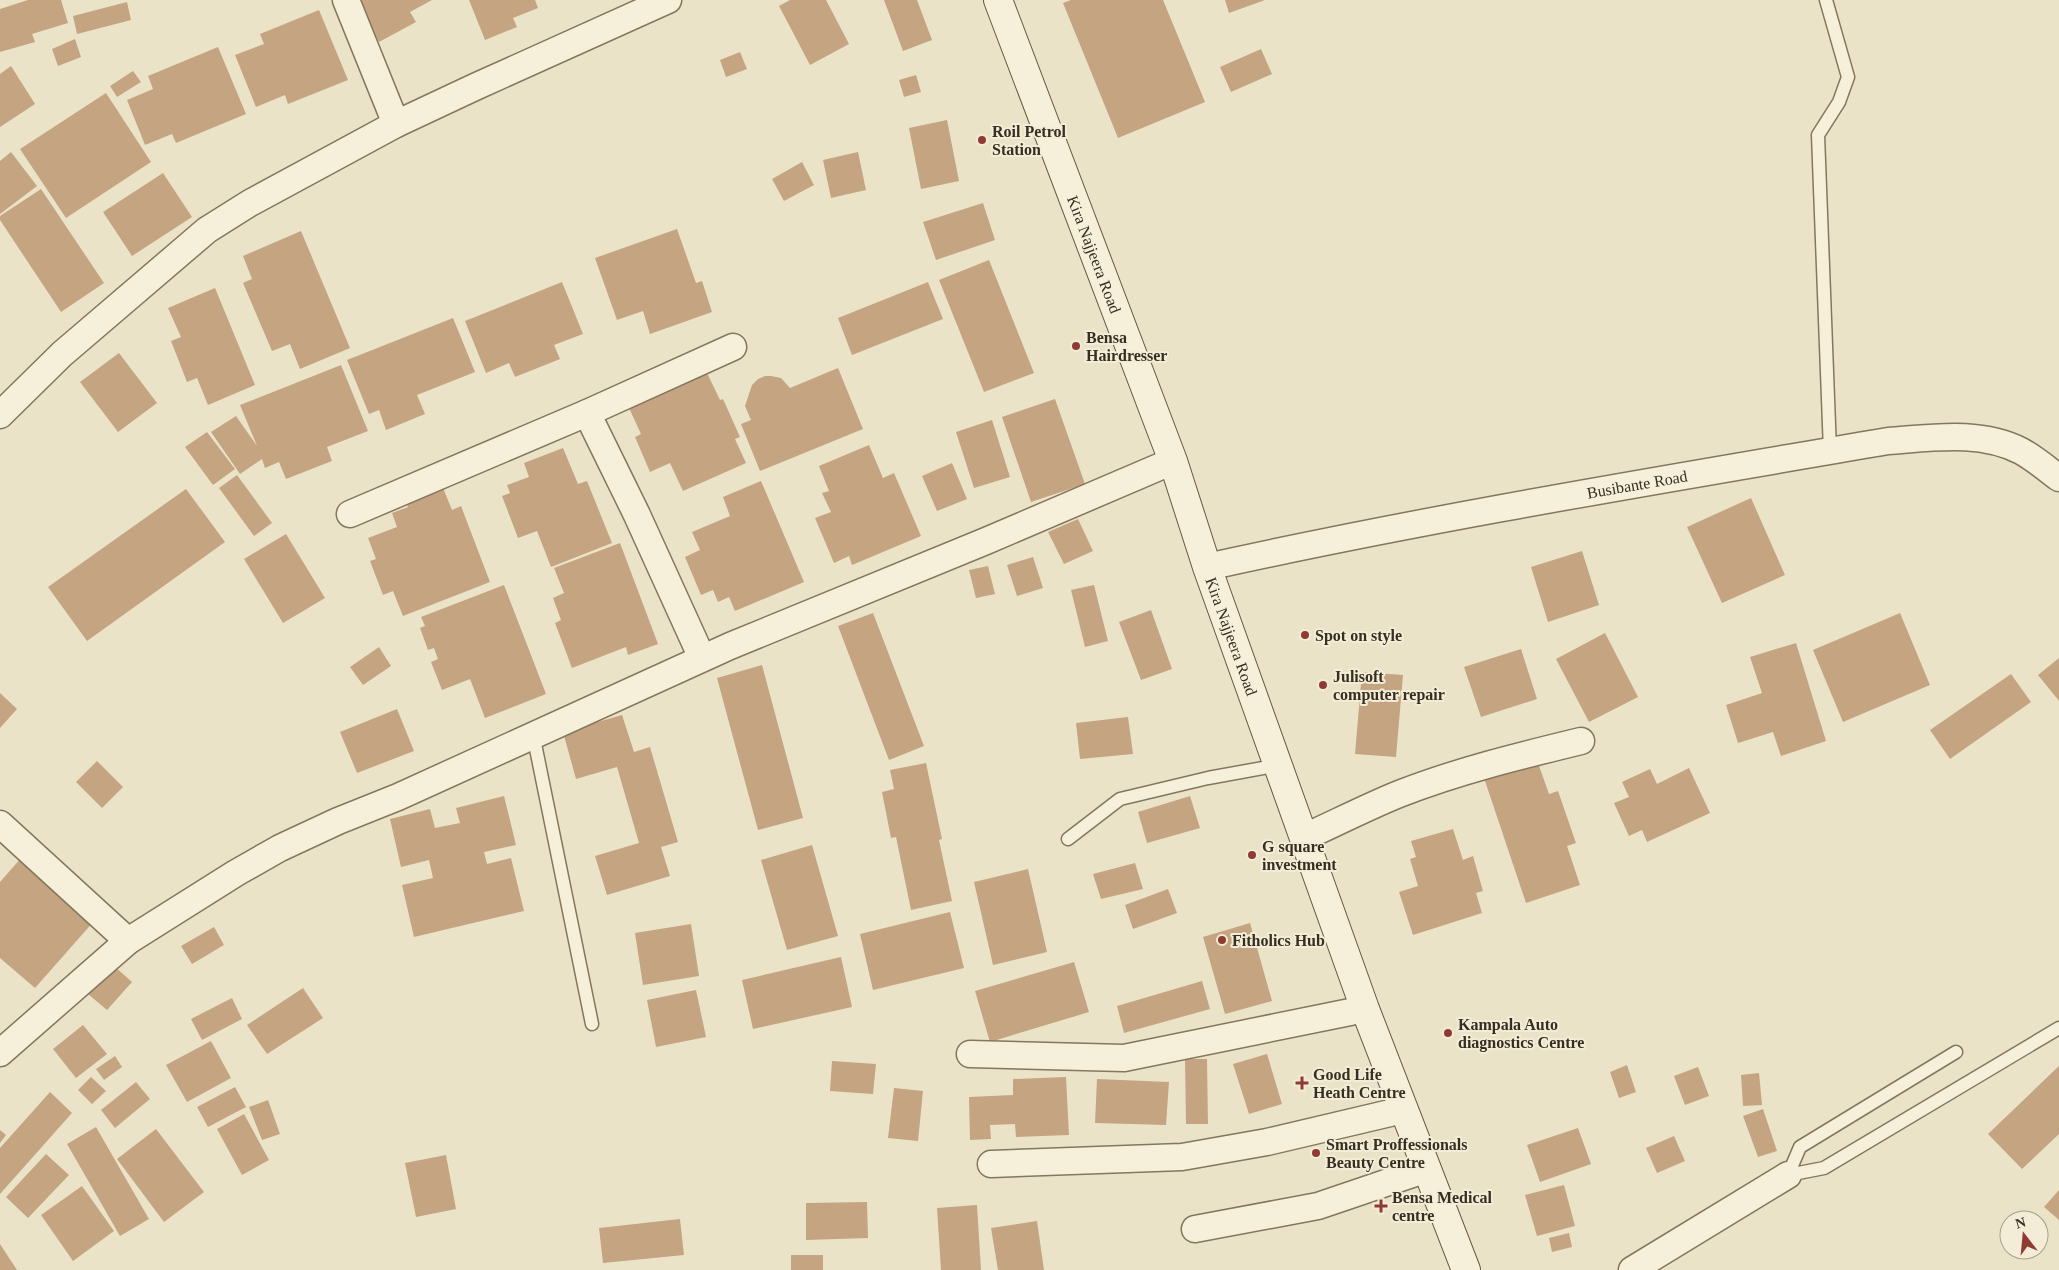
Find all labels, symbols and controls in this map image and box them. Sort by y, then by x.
place label: Roil Petrol Station [992,123,1066,158]
marker: Roil Petrol Station [976,134,988,146]
street label: Kira Najjeera Road [1064,193,1125,315]
place label: Bensa Hairdresser [1086,329,1167,364]
marker: Bensa Hairdresser [1070,340,1082,352]
street label: Busibante Road [1585,467,1689,501]
street label: Kira Najjeera Road [1203,575,1261,698]
place label: Spot on style [1315,627,1402,645]
marker: Spot on style [1299,629,1311,641]
place label: Julisoft computer repair [1333,668,1445,704]
marker: Julisoft computer repair [1317,679,1329,691]
place label: G square investment [1262,838,1337,873]
marker: G square investment [1246,849,1258,861]
place label: Fitholics Hub [1232,932,1325,949]
marker: Fitholics Hub [1216,934,1228,946]
place label: Kampala Auto diagnostics Centre [1458,1016,1584,1052]
marker: Kampala Auto diagnostics Centre [1442,1027,1454,1039]
place label: Good Life Heath Centre [1313,1066,1406,1101]
marker: Good Life Heath Centre [1295,1076,1309,1090]
place label: Smart Proffessionals Beauty Centre [1326,1136,1467,1172]
marker: Smart Proffessionals Beauty Centre [1310,1147,1322,1159]
place label: Bensa Medical centre [1392,1189,1493,1224]
marker: Bensa Medical centre [1374,1199,1388,1213]
north arrow [1999,1210,2049,1260]
text: N [2014,1214,2027,1232]

